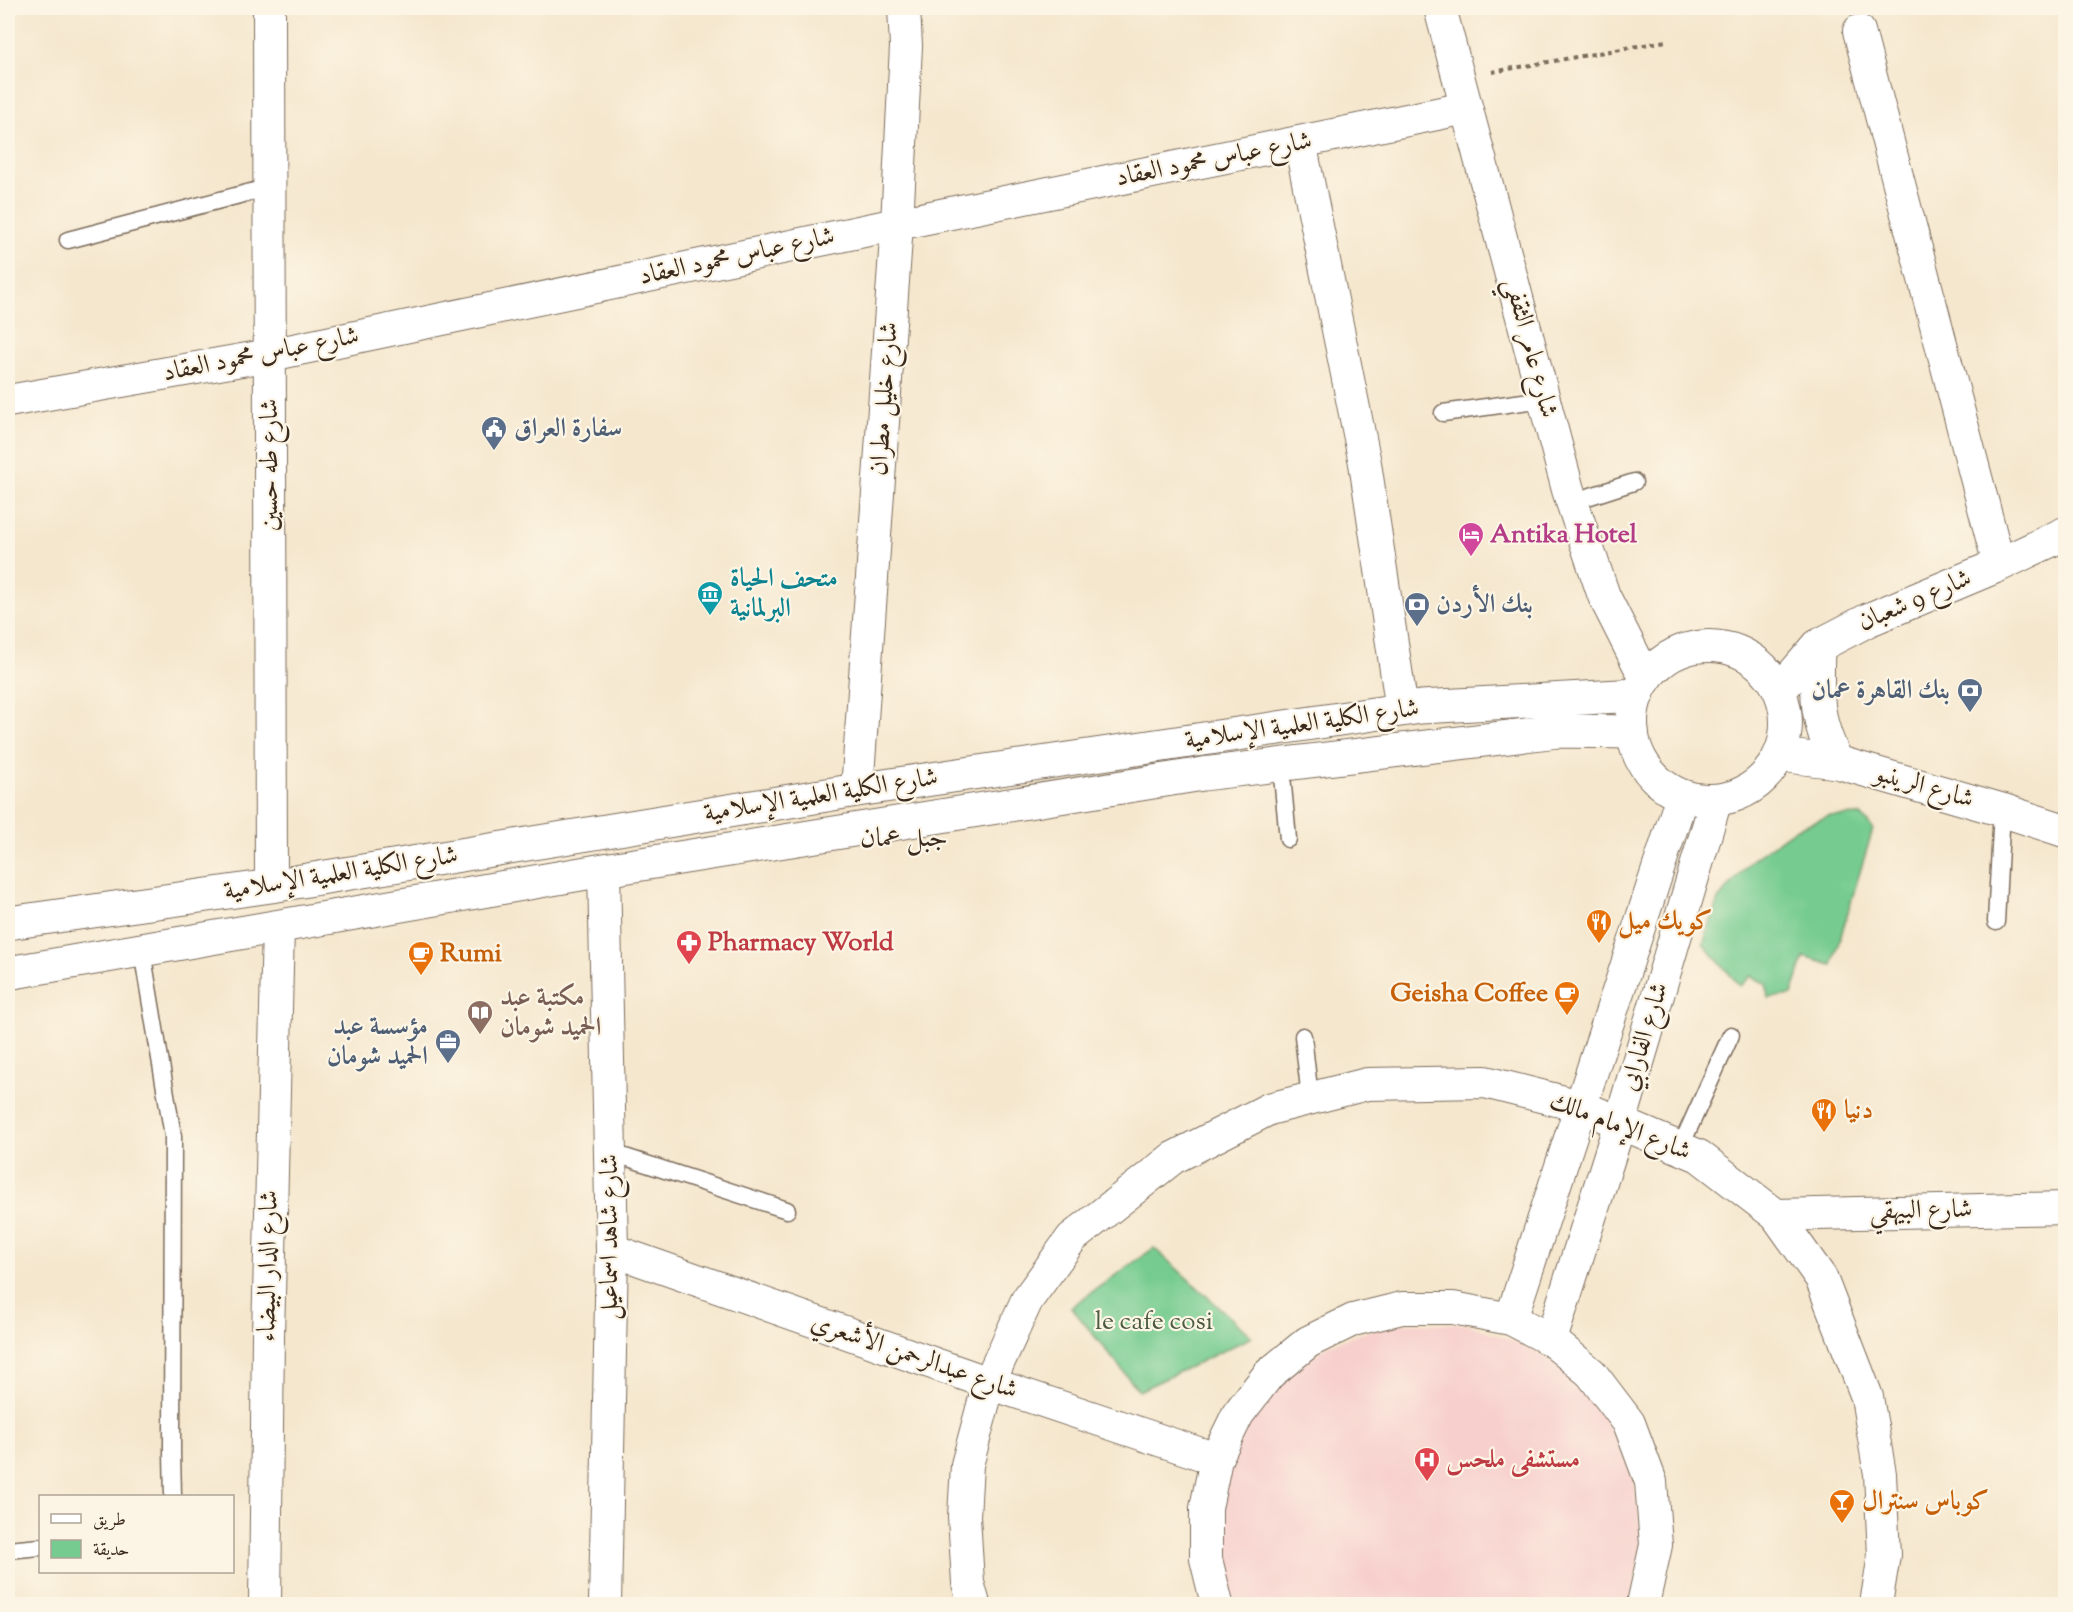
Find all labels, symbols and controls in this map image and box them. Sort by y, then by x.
street label: شارع عباس محمود العقاد [1113,123,1315,198]
street label: شارع عباس محمود العقاد [636,218,838,297]
street label: شارع عامر الثقفي [1489,274,1566,423]
street label: شارع عباس محمود العقاد [160,318,362,393]
street label: شارع خليل مطران [861,321,910,477]
street label: شارع طه حسين [252,399,290,531]
place label: سفارة العراق [514,411,622,448]
public building icon: سفارة العراق [479,414,509,452]
place label: Antika Hotel [1490,517,1638,554]
hotel icon: Antika Hotel [1456,520,1486,558]
street label: شارع 9 شعبان [1852,560,1978,642]
place label: متحف الحياة البرلمانية [730,561,838,628]
museum icon: متحف الحياة البرلمانية [695,579,725,617]
place label: بنك الأردن [1436,584,1533,624]
bank icon: بنك الأردن [1402,590,1432,628]
place label: بنك القاهرة عمان [1811,673,1950,710]
bank icon: بنك القاهرة عمان [1955,676,1985,714]
street label: شارع الكلية العلمية الإسلامية [1182,690,1422,761]
street label: شارع الرينبو [1867,754,1978,820]
street label: شارع الكلية العلمية الإسلامية [701,759,941,834]
district label: جبل عمان [860,820,948,859]
street label: شارع الكلية العلمية الإسلامية [221,837,461,912]
place label: كويك ميل [1618,904,1712,941]
restaurant icon: كويك ميل [1584,907,1614,945]
place label: Pharmacy World [708,925,894,962]
pharmacy icon: Pharmacy World [674,928,704,966]
place label: Rumi [440,936,502,973]
cafe icon: Rumi [406,939,436,977]
place label: Geisha Coffee [1390,976,1548,1013]
street label: شارع الفارابي [1611,978,1680,1096]
cafe icon: Geisha Coffee [1552,979,1582,1017]
place label: مكتبة عبد الحميد شومان [500,980,601,1047]
library icon: مكتبة عبد الحميد شومان [465,998,495,1036]
place label: مؤسسة عبد الحميد شومان [327,1009,428,1076]
office icon: مؤسسة عبد الحميد شومان [433,1027,463,1065]
street label: شارع الإمام مالك [1543,1083,1696,1173]
place label: دنيا [1844,1093,1873,1130]
restaurant icon: دنيا [1809,1096,1839,1134]
street label: شارع شاهد اسماعيل [592,1154,630,1320]
street label: شارع الدار البيضاء [249,1190,290,1342]
street label: شارع البيهقي [1869,1192,1973,1235]
street label: شارع عبدالرحمن الأشعري [805,1302,1023,1411]
park label: le cafe cosi [1095,1304,1213,1341]
place label: مستشفى ملحس [1446,1442,1580,1479]
hospital icon: مستشفى ملحس [1412,1445,1442,1483]
place label: كوباس سنترال [1862,1484,1989,1521]
bar icon: كوباس سنترال [1827,1487,1857,1525]
legend [39,1495,234,1573]
text: طريق [93,1508,126,1534]
text: حديقة [93,1538,129,1564]

